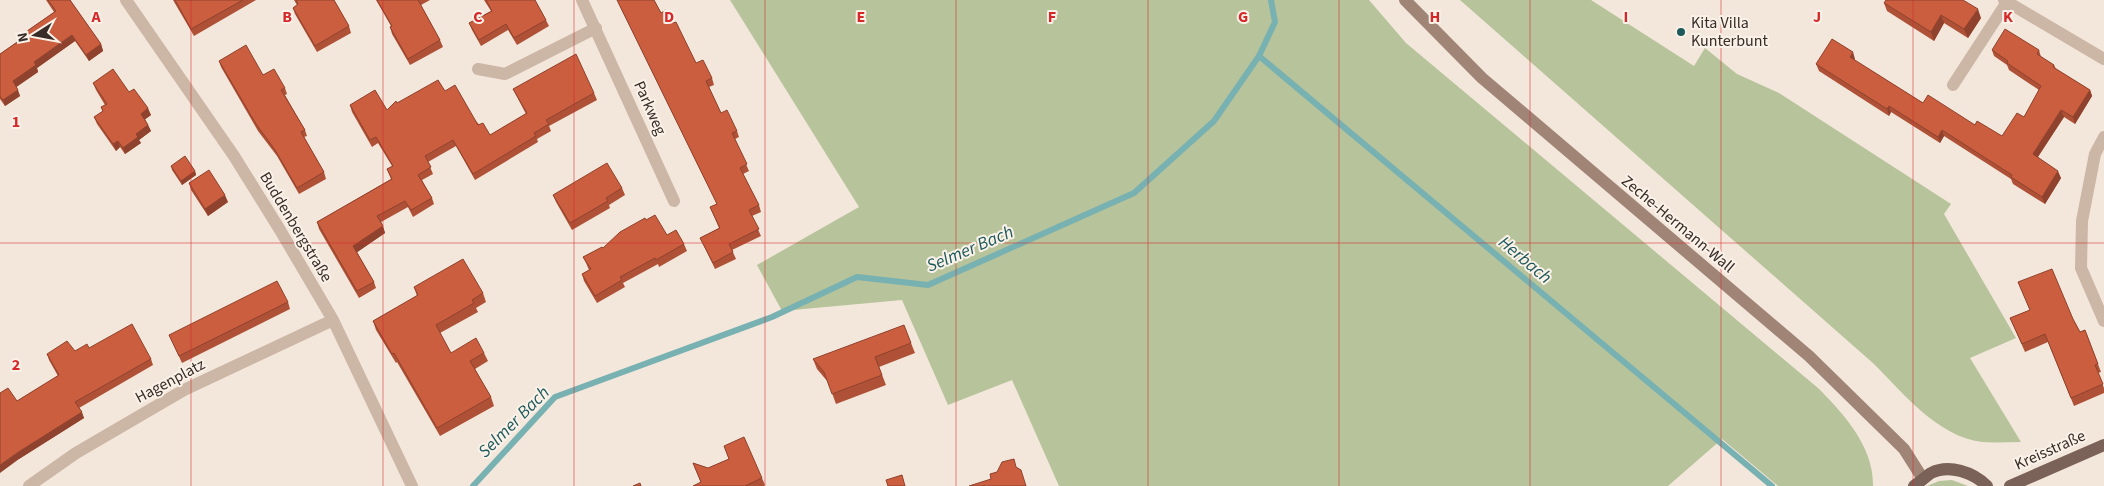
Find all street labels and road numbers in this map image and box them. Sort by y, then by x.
street label: Parkweg [628,77,672,139]
street label: Buddenbergstraße [254,168,338,286]
street label: Zeche-Hermann-Wall [1617,170,1739,278]
street label: Hagenplatz [131,353,209,409]
street label: Kreisstraße [2011,425,2089,475]

